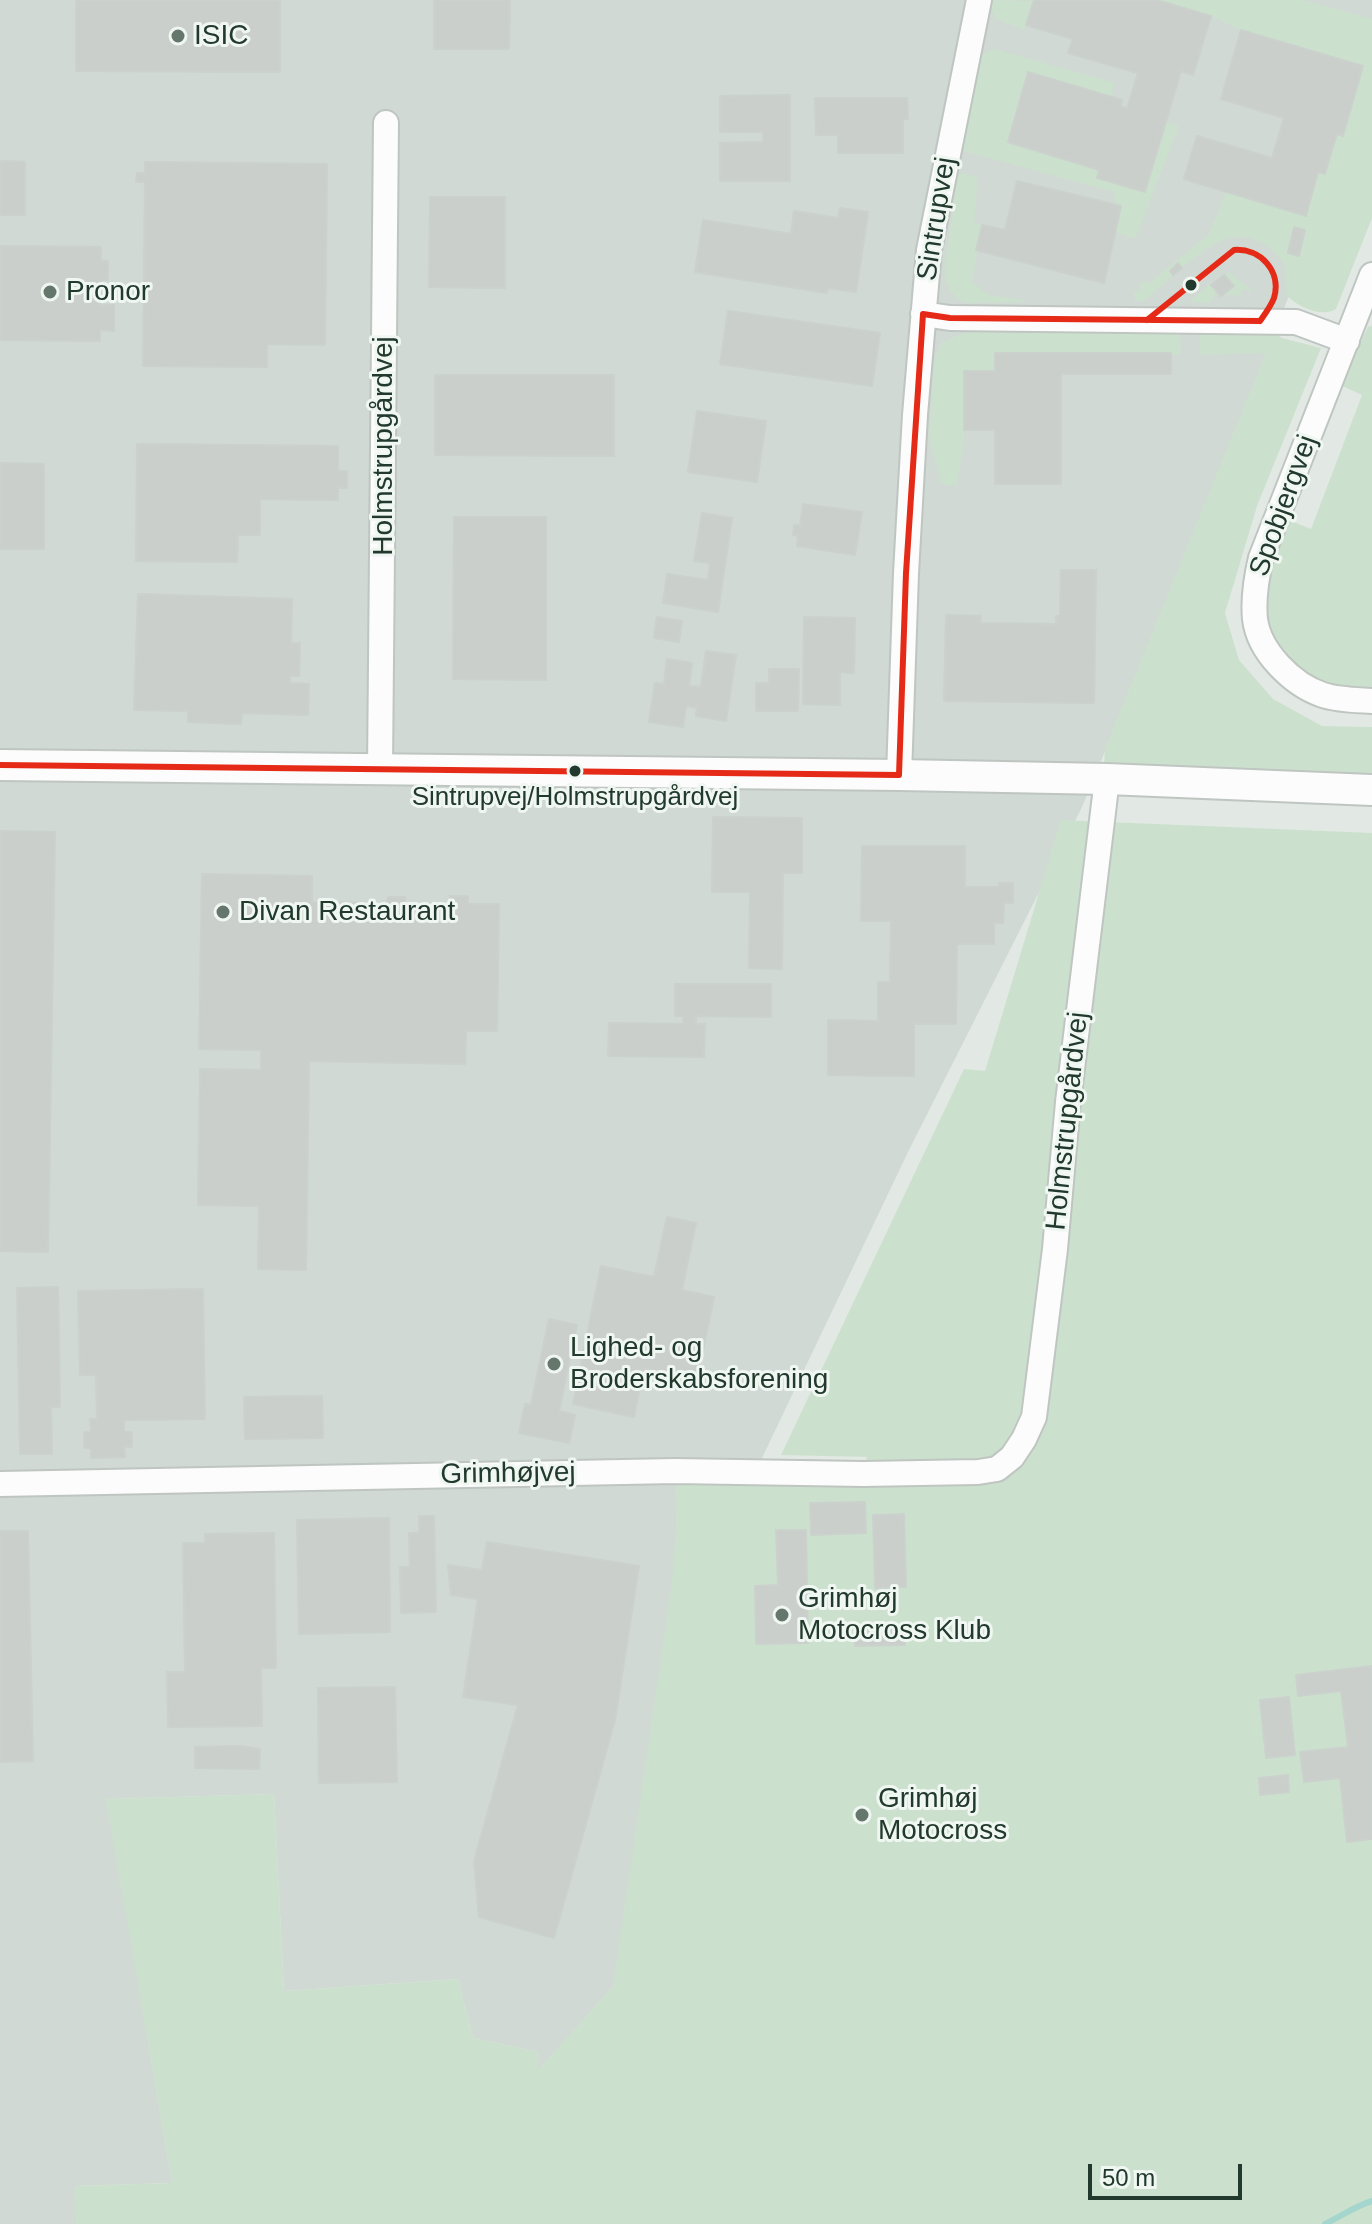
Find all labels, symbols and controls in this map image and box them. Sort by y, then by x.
place label: ISIC [194,19,248,53]
marker: ISIC [169,27,187,45]
street label: Sintrupvej [911,155,963,283]
place label: Pronor [66,275,150,309]
unlabelled marker [1183,277,1199,293]
marker: Pronor [41,283,59,301]
street label: Holmstrupgårdvej [367,336,401,556]
street label: Spobjergvej [1243,431,1325,581]
marker: Sintrupvej/Holmstrupgårdvej [567,763,583,779]
place label: Sintrupvej/Holmstrupgårdvej [412,782,738,814]
place label: Divan Restaurant [239,895,455,929]
marker: Divan Restaurant [214,903,232,921]
street label: Holmstrupgårdvej [1040,1010,1096,1232]
place label: Lighed- og Broderskabsforening [570,1331,828,1397]
marker: Lighed- og Broderskabsforening [545,1355,563,1373]
street label: Grimhøjvej [440,1456,576,1492]
place label: Grimhøj Motocross Klub [798,1582,991,1648]
marker: Grimhøj Motocross Klub [773,1606,791,1624]
place label: Grimhøj Motocross [878,1782,1007,1848]
marker: Grimhøj Motocross [853,1806,871,1824]
scale bar [1092,2148,1246,2198]
text: 50 m [1102,2164,1155,2191]

